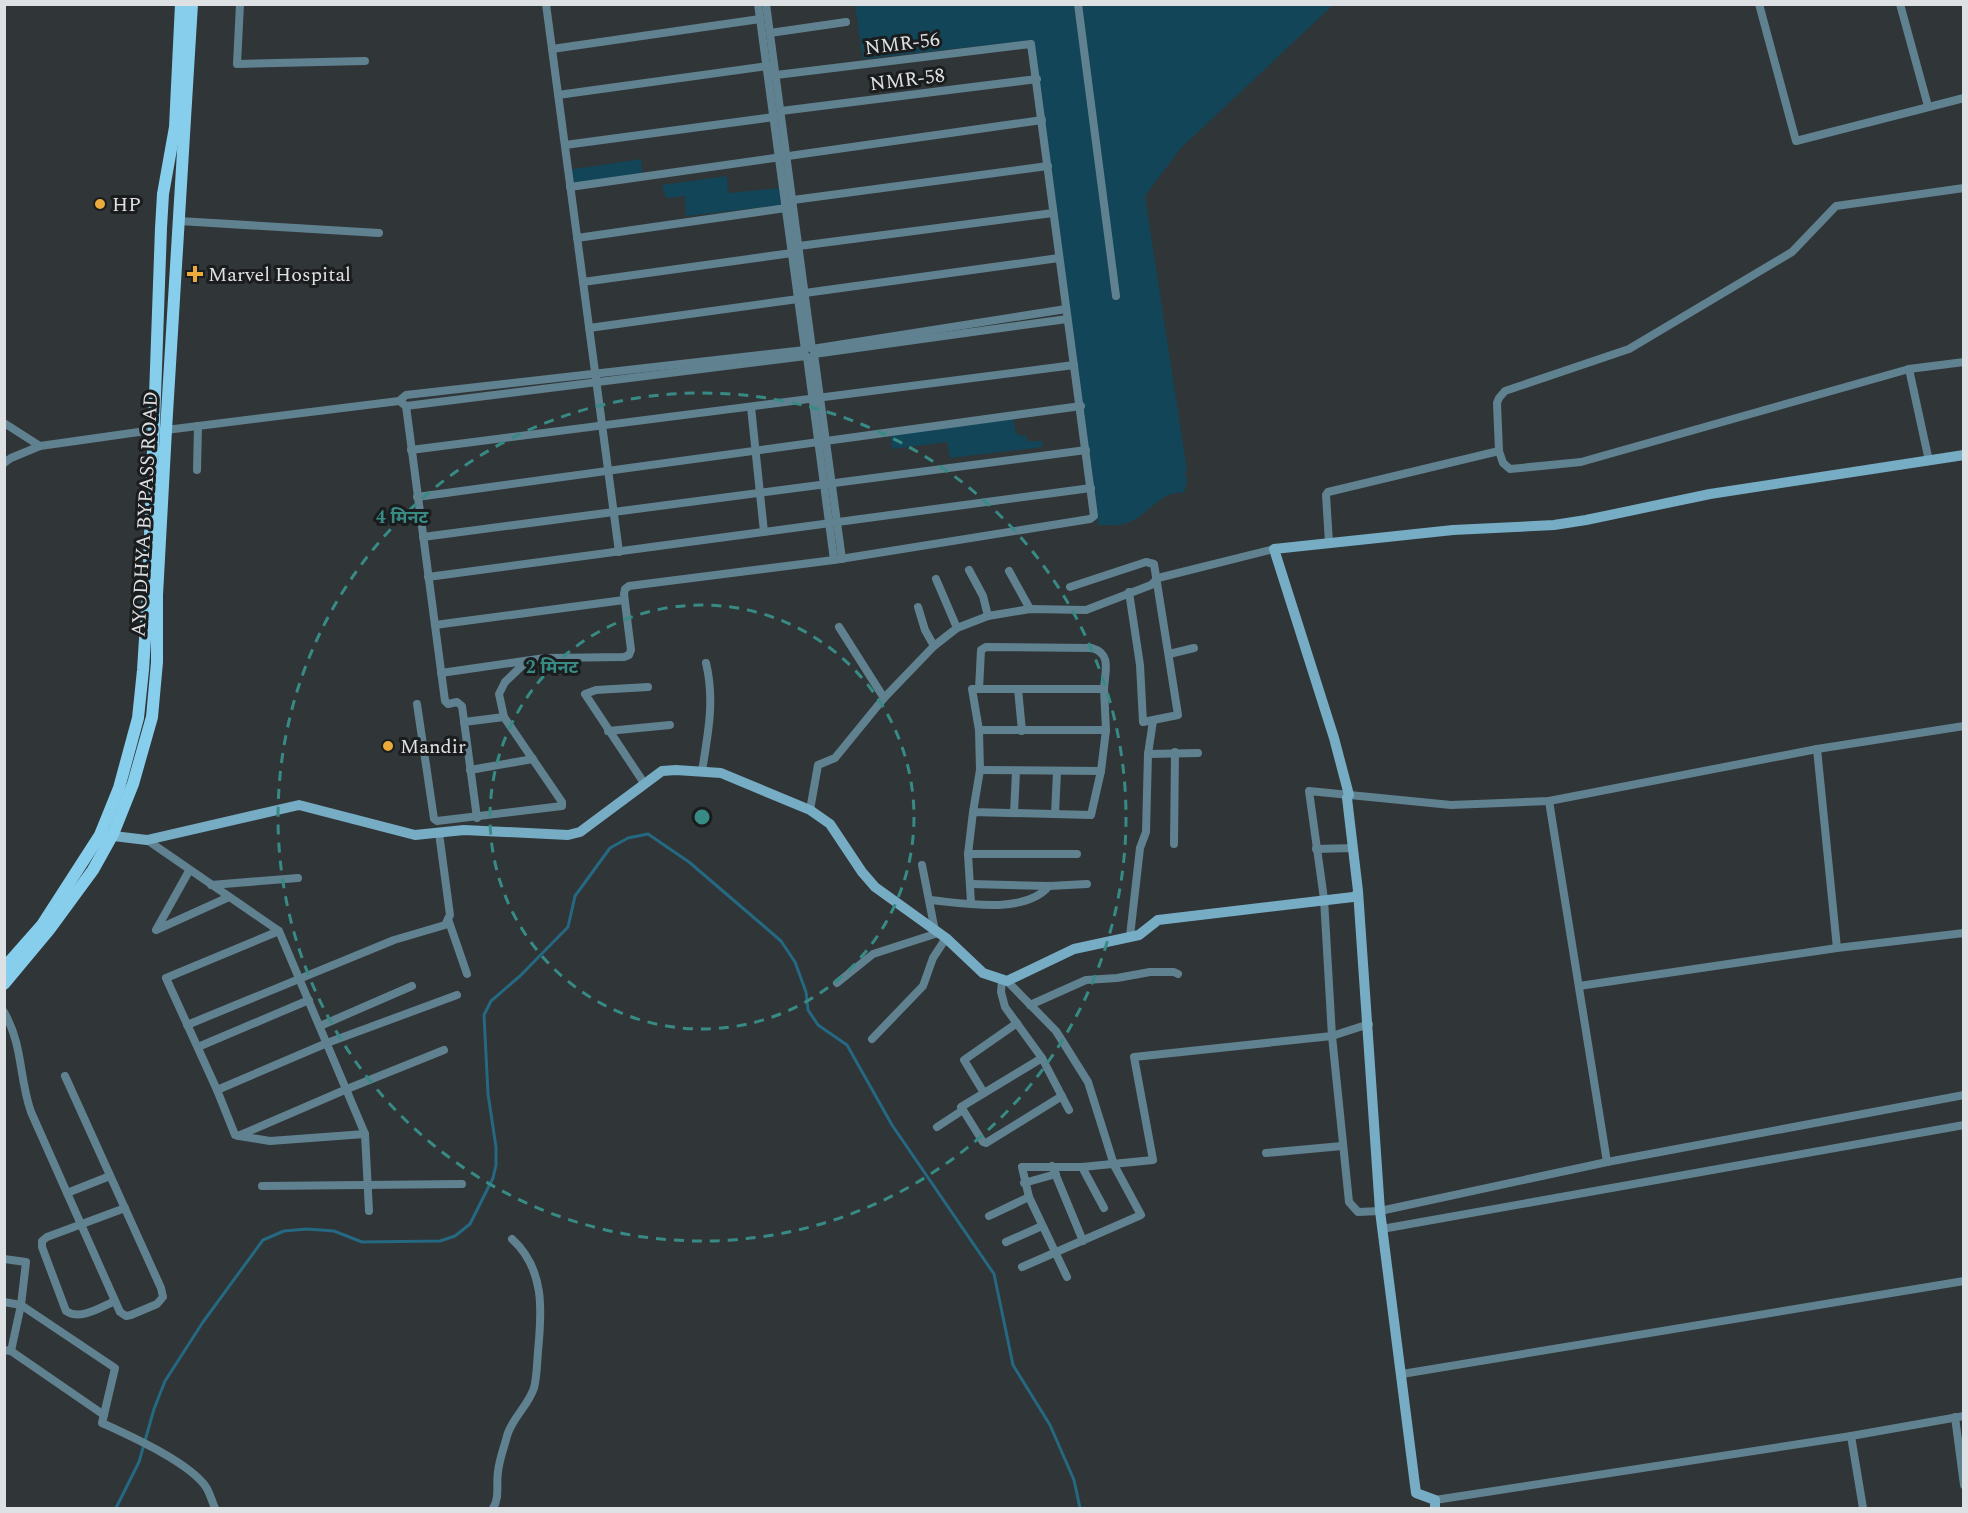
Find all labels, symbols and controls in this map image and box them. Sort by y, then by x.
street label: NMR-56 [863,25,941,63]
street label: NMR-58 [868,61,946,99]
place label: HP [112,190,141,220]
marker: HP [93,197,107,211]
place label: Marvel Hospital [208,260,351,290]
marker: Marvel Hospital [186,265,204,283]
street label: AYODHYA BYPASS ROAD [124,390,166,638]
text: 4 मिनट [376,504,429,531]
text: 2 मिनट [526,654,579,681]
place label: Mandir [400,732,466,762]
marker: Mandir [381,739,395,753]
centre of rings [692,807,712,827]

